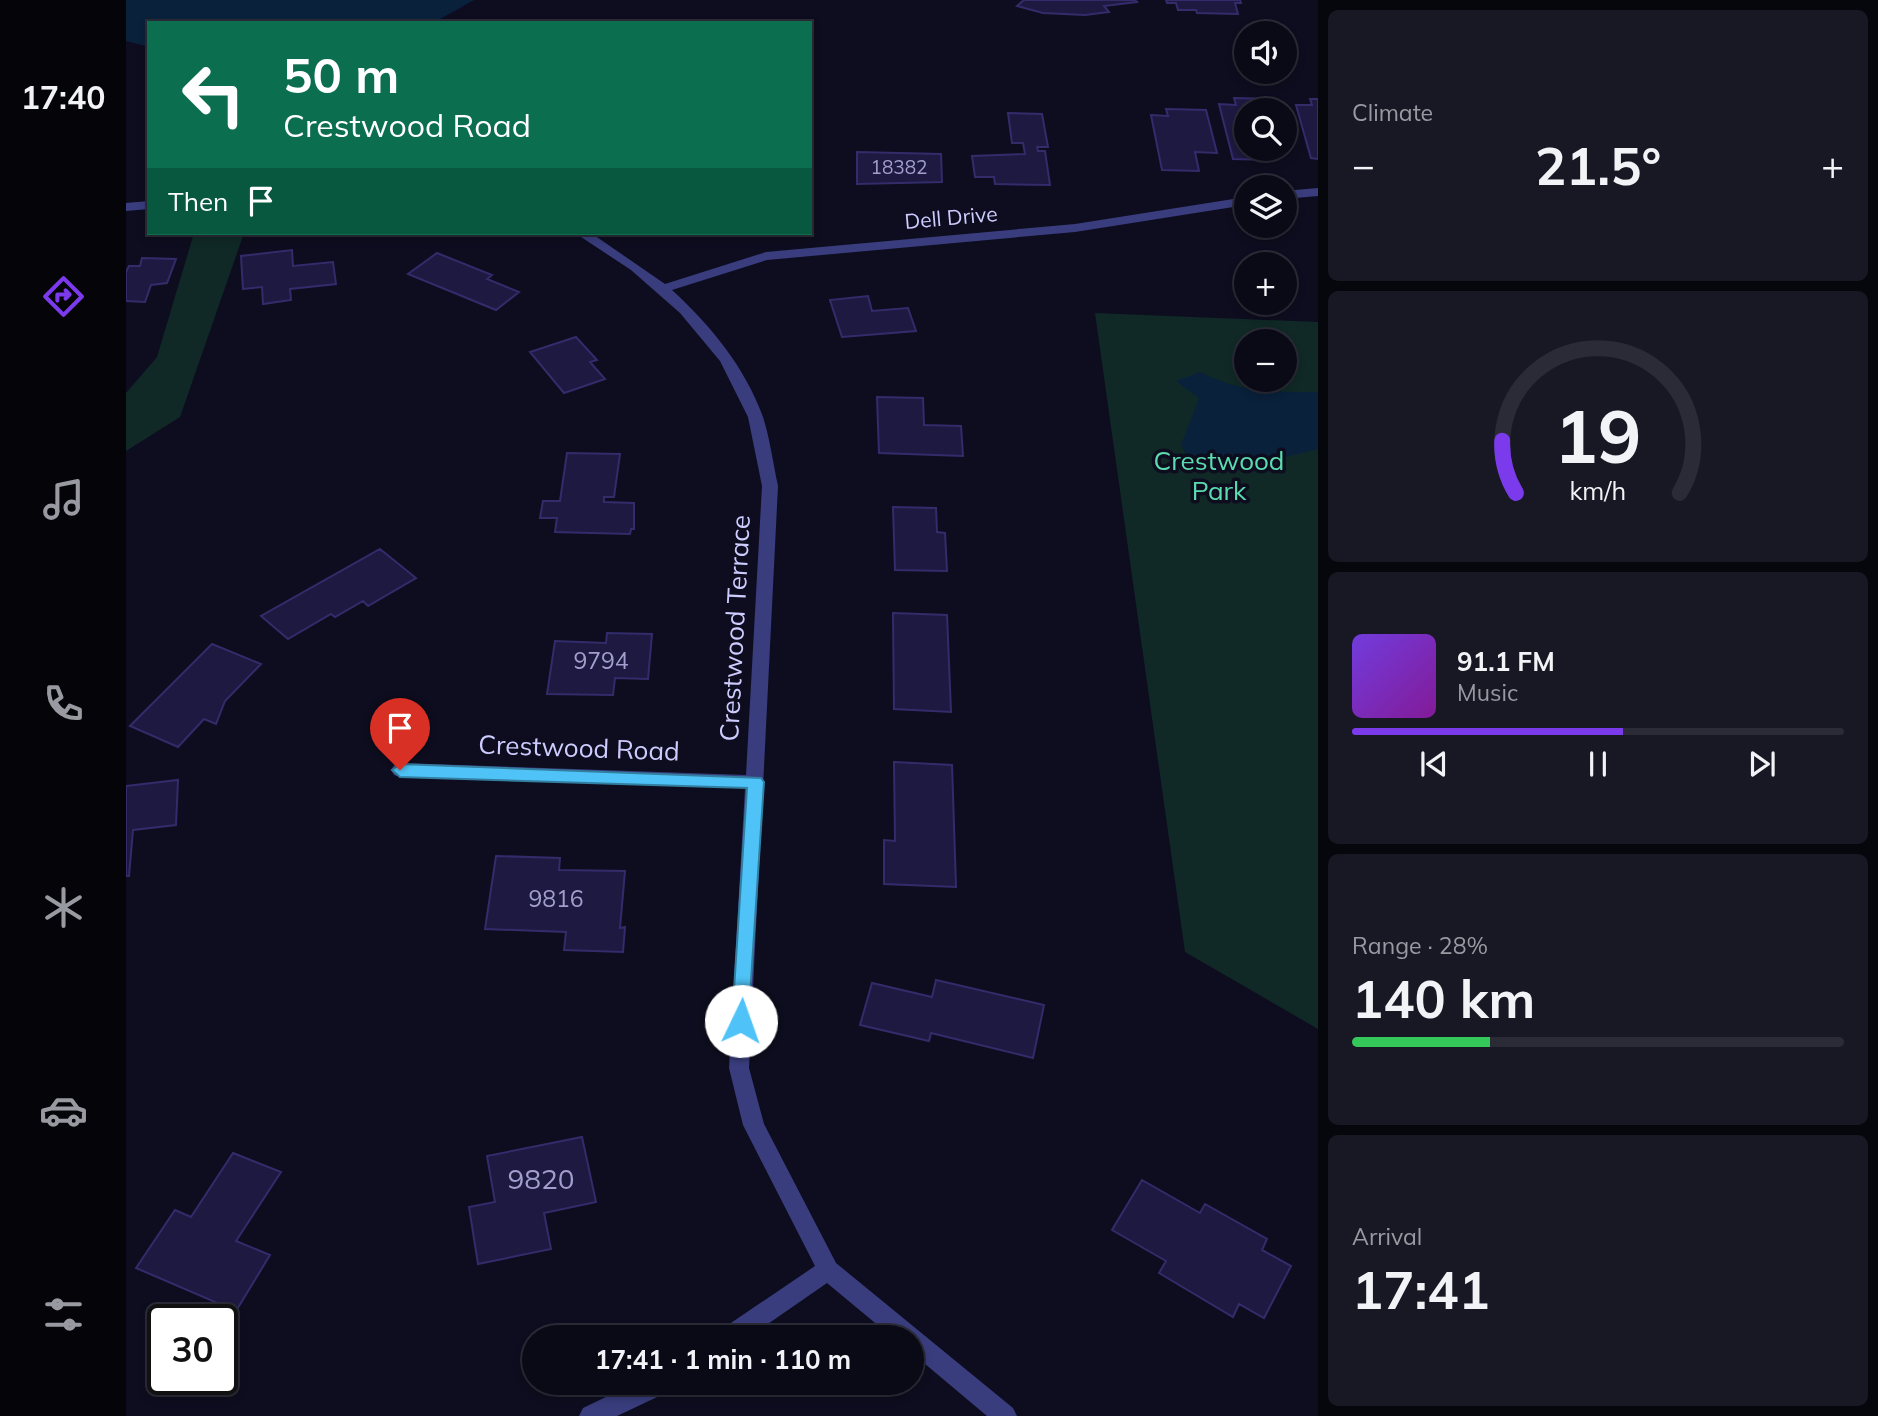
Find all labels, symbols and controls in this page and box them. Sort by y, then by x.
map controls [1234,21,1297,392]
button: sound [1234,21,1297,84]
text: 50 m [283,44,399,105]
icon: left [168,49,259,140]
text: 17:40 [21,77,105,117]
button: search [1234,98,1297,161]
text: Climate [1352,98,1433,127]
text: Crestwood Road [283,105,531,145]
text: 21.5° [1535,133,1661,198]
text: − [1352,141,1375,189]
text: + [1821,141,1844,189]
house number: 18382 [870,155,928,179]
button: layers [1234,175,1297,238]
icon: arrive [242,182,280,220]
text: Then [168,185,228,218]
street label: Dell Drive [903,200,999,234]
button: + [1234,252,1297,315]
icon: directions [39,272,88,321]
button: − [1234,329,1297,392]
text: 19 [1554,390,1642,481]
park label: Crestwood Park [1154,444,1284,507]
icon: music [39,475,88,524]
text: km/h [1570,475,1626,506]
street label: Crestwood Terrace [712,514,757,742]
text: 91.1 FM [1457,645,1555,678]
house number: 9794 [573,646,629,675]
text: Music [1457,678,1518,707]
icon: phone [39,679,88,728]
pin [370,698,430,770]
icon: arrive [381,709,419,747]
street label: Crestwood Road [478,727,680,768]
icon: previous [1415,745,1453,783]
icon: pause [1579,745,1617,783]
icon: next [1743,745,1781,783]
icon: climate [39,883,88,932]
house number: 9816 [528,884,584,913]
text: Range · 28% [1352,931,1488,960]
text: 140 km [1352,966,1535,1031]
position arrow [704,984,778,1058]
icon: car [39,1086,88,1135]
house number: 9820 [507,1161,575,1196]
text: Arrival [1352,1222,1422,1251]
text: 17:41 [1352,1257,1490,1322]
icon: filters [39,1290,88,1339]
speed limit sign: 30 [147,1304,238,1395]
text: 17:41 · 1 min · 110 m [595,1343,851,1376]

